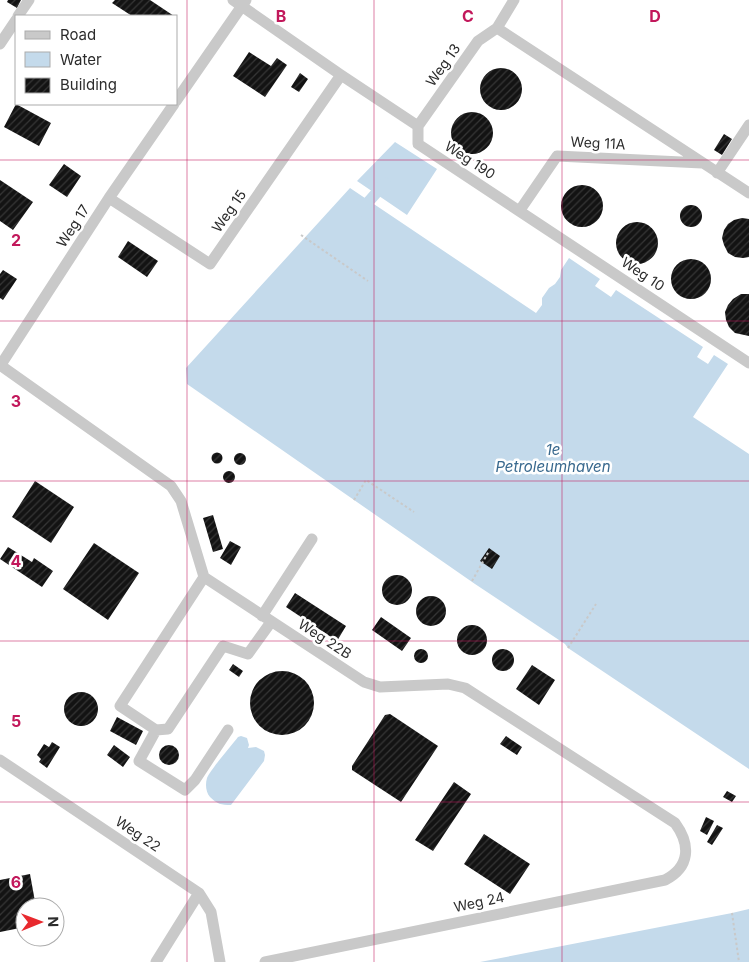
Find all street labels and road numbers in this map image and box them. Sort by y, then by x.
street label: Weg 13 [422,40,463,89]
street label: Weg 11A [570,133,626,152]
street label: Weg 190 [442,137,499,182]
street label: Weg 15 [208,186,249,235]
street label: Weg 17 [53,201,93,250]
street label: Weg 10 [619,253,668,294]
street label: Weg 22B [295,615,355,662]
street label: Weg 22 [112,812,164,855]
street label: Weg 24 [452,888,506,915]

